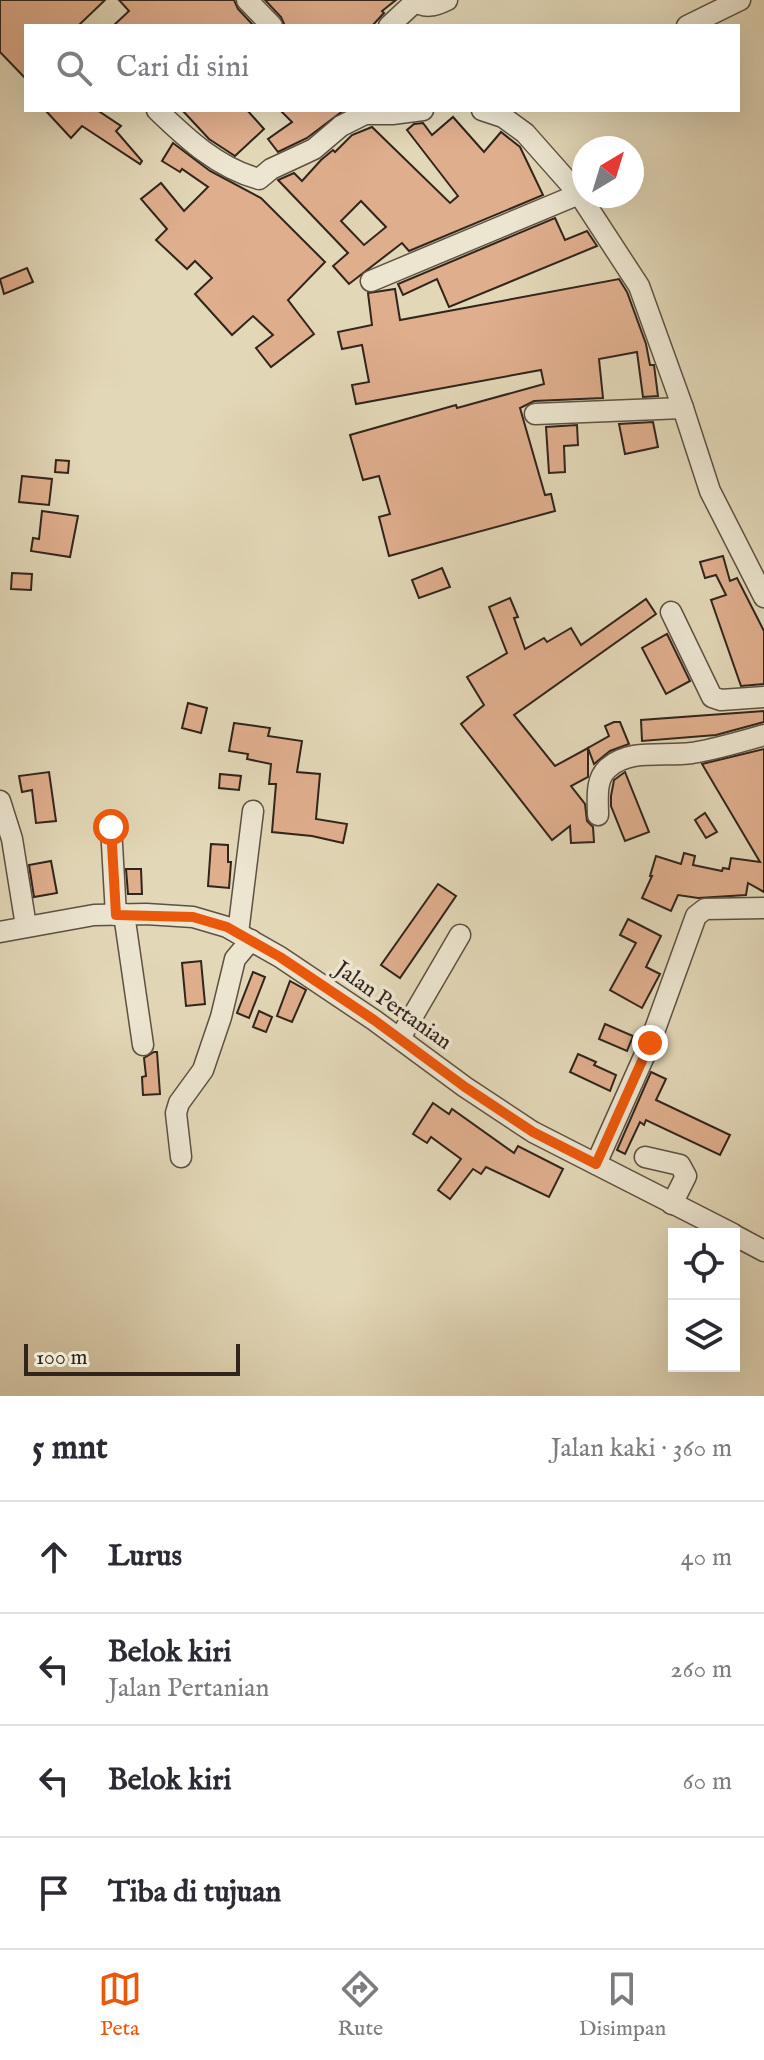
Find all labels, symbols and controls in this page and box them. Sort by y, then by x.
search box [24,24,740,112]
icon: search [52,46,96,90]
text: Cari di sini [116,49,249,87]
north arrow [572,136,644,208]
route start [93,809,129,845]
street label: Jalan Pertanian [327,954,457,1057]
route end [632,1025,668,1061]
map controls [668,1228,740,1372]
button: locate [668,1228,740,1300]
button: layers [668,1300,740,1372]
scale bar [24,1340,240,1376]
text: 100 m [36,1344,88,1372]
text: 5 mnt [32,1427,108,1470]
text: Jalan kaki · 360 m [551,1432,732,1465]
icon: ahead [32,1535,76,1579]
text: Lurus [108,1538,182,1576]
text: 40 m [681,1541,732,1574]
text: Belok kiri [108,1634,231,1672]
icon: left [32,1647,76,1691]
text: 260 m [670,1653,732,1686]
text: Jalan Pertanian [108,1672,269,1705]
icon: left [32,1759,76,1803]
text: Belok kiri [108,1762,231,1800]
text: 60 m [683,1765,732,1798]
icon: arrive [32,1871,76,1915]
text: Tiba di tujuan [108,1874,281,1912]
tab: Peta [98,1967,142,2043]
tab: Rute [337,1967,383,2043]
tab: Disimpan [579,1967,666,2043]

